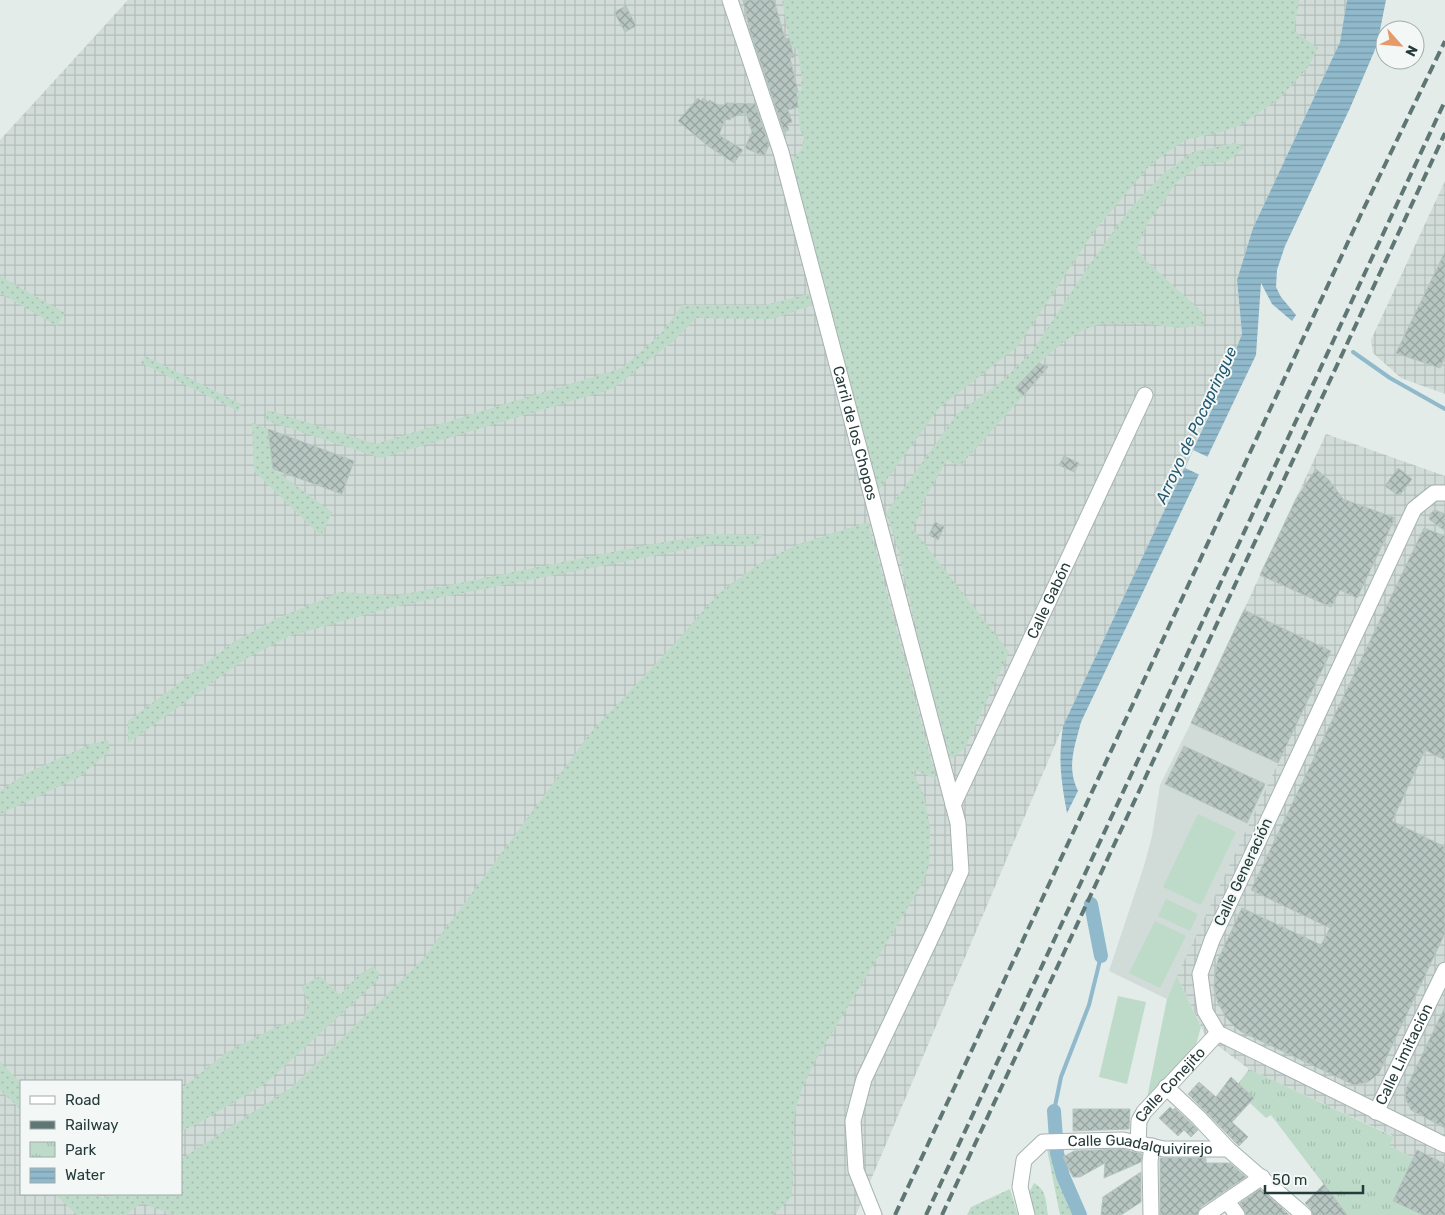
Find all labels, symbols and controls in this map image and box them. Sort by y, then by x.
north arrow [1375,20,1425,70]
text: N [1401,42,1421,59]
water label: Arroyo de Pocapringue [1151,344,1241,507]
street label: Carril de los Chopos [829,364,882,503]
street label: Calle Gabón [1023,559,1075,642]
street label: Calle Generación [1210,815,1276,929]
street label: Calle Limitación [1372,1001,1436,1108]
street label: Calle Conejito [1131,1043,1209,1125]
legend [20,1080,182,1195]
text: Road [65,1091,101,1109]
text: Railway [65,1116,119,1134]
street label: Calle Guadalquivirejo [1067,1131,1213,1158]
text: Park [65,1141,96,1159]
scale bar [1265,1162,1362,1194]
text: Water [65,1166,105,1184]
text: 50 m [1272,1171,1307,1189]

